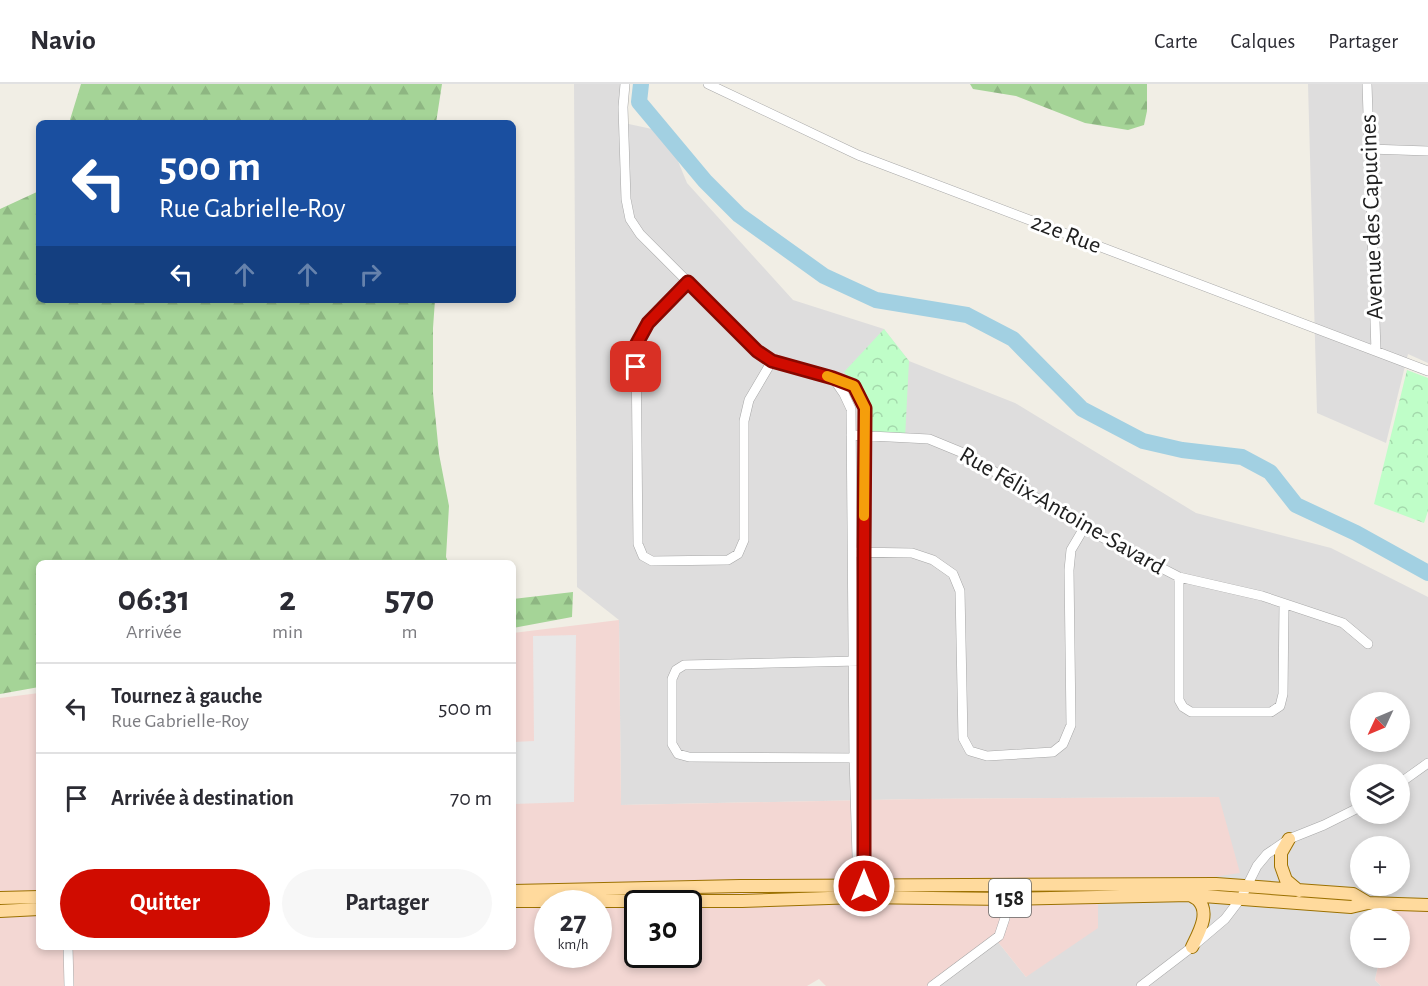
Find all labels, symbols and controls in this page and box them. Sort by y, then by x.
text: Navio [30,27,96,55]
text: Carte [1154,31,1198,52]
text: Calques [1231,31,1295,52]
text: Partager [1328,31,1398,52]
street label: Avenue des Capucines [1356,114,1388,320]
icon: left [60,144,138,222]
text: 500 m [159,146,261,188]
text: Rue Gabrielle-Roy [159,195,346,222]
street label: 22e Rue [1028,210,1104,258]
icon: left [165,258,198,291]
icon: ahead [228,258,261,291]
icon: ahead [291,258,324,291]
icon: right [354,258,387,291]
pin [610,341,661,392]
icon: arrive [619,350,652,383]
street label: Rue Félix-Antoine-Savard [955,442,1169,580]
text: 06:31 [118,581,190,617]
text: 2 [279,581,296,617]
text: 570 [385,581,434,617]
text: Arrivée [126,622,182,642]
text: min [272,622,303,642]
text: m [402,622,418,642]
text: Tournez à gauche [111,685,262,707]
icon: left [60,692,93,725]
north arrow [1350,692,1410,752]
map controls [1350,692,1410,968]
text: 500 m [438,697,492,719]
text: Rue Gabrielle-Roy [111,711,249,731]
button: layers [1350,764,1410,824]
icon: arrive [60,782,93,815]
text: Arrivée à destination [111,787,294,809]
text: 70 m [450,787,492,809]
button: + [1350,836,1410,896]
position arrow [832,854,896,918]
button: Quitter [60,869,270,938]
button: Partager [282,869,492,938]
road number: 158 [989,879,1031,917]
speed limit sign: 30 [624,890,702,968]
text: 27 [559,907,587,937]
button: − [1350,908,1410,968]
text: km/h [558,937,588,952]

